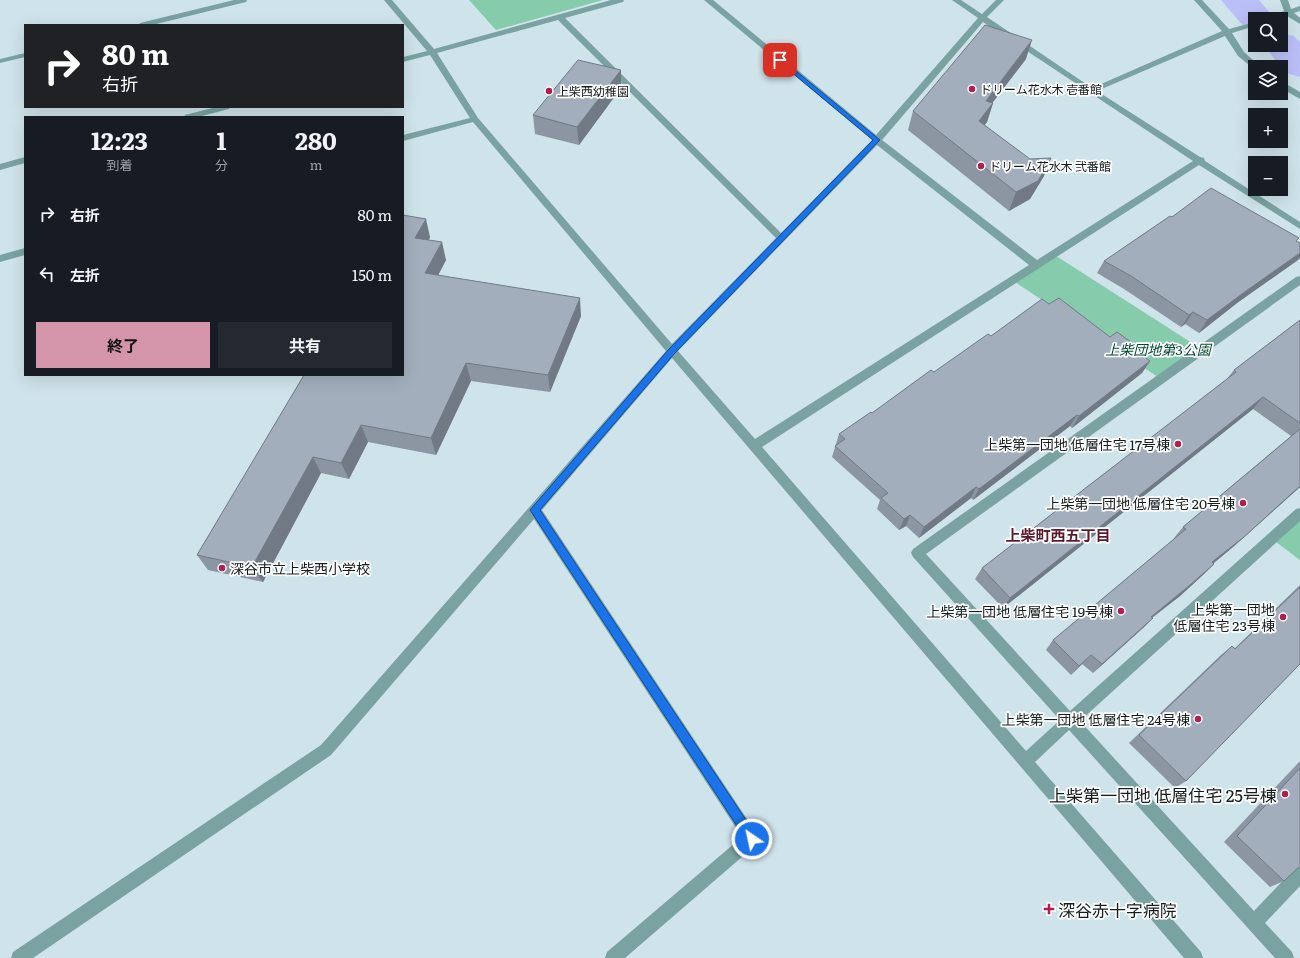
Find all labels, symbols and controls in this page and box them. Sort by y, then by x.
map controls [1248,12,1288,196]
button: search [1248,12,1288,52]
text: 80 m [102,32,169,74]
icon: right [36,40,88,92]
pin [763,43,797,77]
icon: arrive [769,49,791,71]
button: layers [1248,60,1288,100]
text: 右折 [102,70,138,97]
place label: ドリーム花水木 壱番館 [980,80,1102,98]
place label: 上柴西幼稚園 [557,82,629,100]
marker: ドリーム花水木 壱番館 [967,84,977,94]
marker: 上柴西幼稚園 [544,86,554,96]
button: + [1248,108,1288,148]
text: 12:23 [91,122,148,157]
text: 1 [217,122,226,157]
text: 280 [295,122,337,157]
text: 到着 [107,155,133,174]
text: 分 [215,155,228,174]
text: m [310,155,322,174]
button: − [1248,156,1288,196]
place label: ドリーム花水木 弐番館 [989,157,1111,175]
marker: ドリーム花水木 弐番館 [976,161,986,171]
icon: right [36,203,58,225]
text: 右折 [70,203,100,226]
text: 80 m [358,203,392,226]
icon: left [36,263,58,285]
text: 左折 [70,263,100,286]
text: 150 m [352,263,392,286]
button: 終了 [36,322,210,368]
button: 共有 [218,322,392,368]
park label: 上柴団地第3公園 [1105,339,1213,359]
place label: 上柴第一団地 低層住宅 17号棟 [984,434,1170,454]
marker: 上柴第一団地 低層住宅 17号棟 [1173,439,1183,449]
place label: 上柴第一団地 低層住宅 20号棟 [1046,493,1235,513]
marker: 上柴第一団地 低層住宅 20号棟 [1238,498,1248,508]
district label: 上柴町西五丁目 [1005,523,1111,546]
place label: 深谷市立上柴西小学校 [230,558,370,578]
marker: 深谷市立上柴西小学校 [217,563,227,573]
place label: 上柴第一団地 低層住宅 23号棟 [1174,599,1275,635]
place label: 上柴第一団地 低層住宅 19号棟 [926,601,1113,621]
marker: 上柴第一団地 低層住宅 19号棟 [1116,606,1126,616]
marker: 上柴第一団地 低層住宅 23号棟 [1278,612,1288,622]
place label: 上柴第一団地 低層住宅 24号棟 [1002,709,1190,729]
marker: 上柴第一団地 低層住宅 24号棟 [1193,714,1203,724]
place label: 上柴第一団地 低層住宅 25号棟 [1049,782,1277,807]
marker: 上柴第一団地 低層住宅 25号棟 [1280,789,1290,799]
position arrow [731,818,773,860]
place label: 深谷赤十字病院 [1058,897,1177,922]
marker: 深谷赤十字病院 [1043,903,1055,915]

